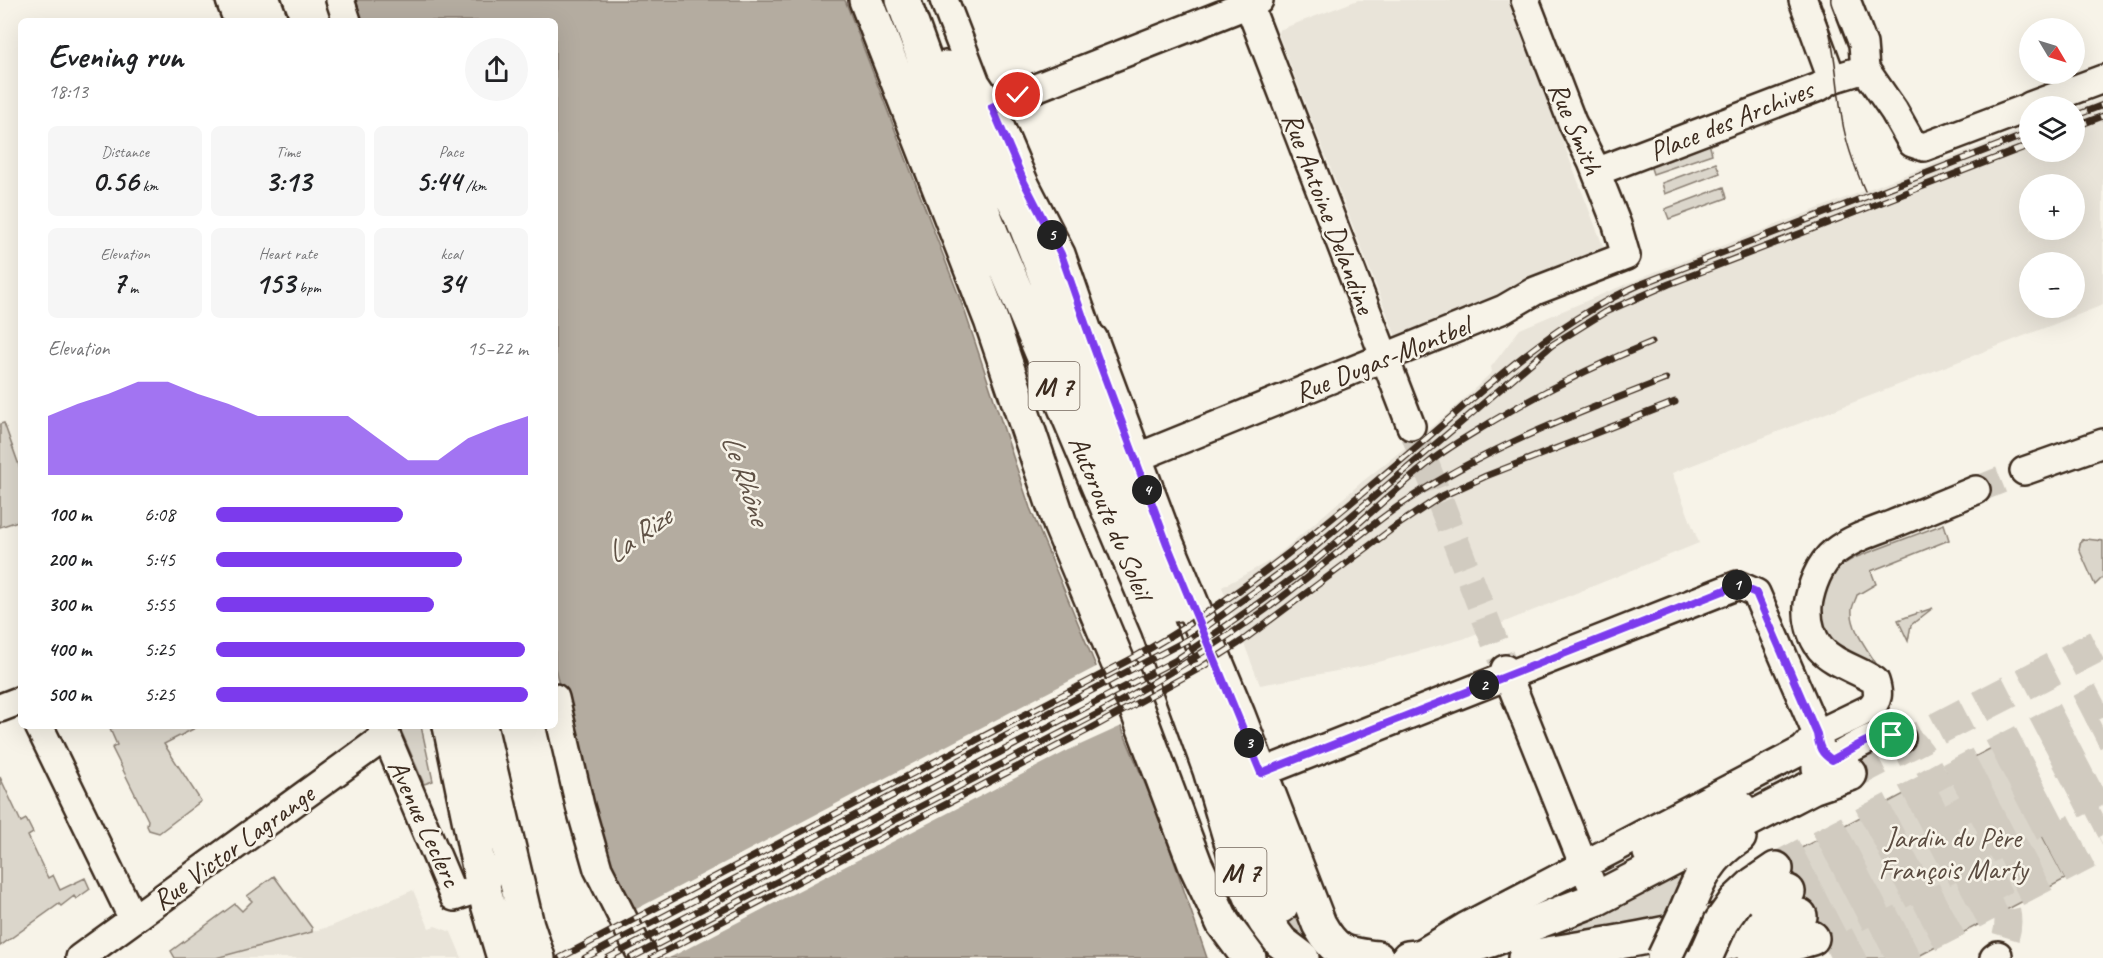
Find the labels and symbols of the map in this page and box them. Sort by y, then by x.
north arrow [2019,18,2085,84]
pin [992,69,1043,120]
street label: Place des Archives [1644,70,1820,169]
street label: Rue Smith [1541,77,1611,180]
street label: Rue Antoine Delandine [1275,108,1384,320]
pin: 5 [1037,220,1067,250]
street label: Rue Dugas-Montbel [1289,306,1480,410]
road number: M 7 [1028,362,1080,410]
water label: Le Rhône [713,429,780,533]
street label: Autoroute du Soleil [1061,430,1163,609]
pin: 4 [1132,475,1162,505]
water label: La Rize [597,496,682,572]
pin: 1 [1722,570,1752,600]
pin: 2 [1469,670,1499,700]
pin [1866,709,1917,760]
pin: 3 [1234,728,1264,758]
street label: Avenue Leclerc [380,754,470,894]
street label: Rue Victor Lagrange [145,775,322,917]
park label: Jardin du Père François Marty [1878,820,2030,887]
road number: M 7 [1216,848,1266,896]

